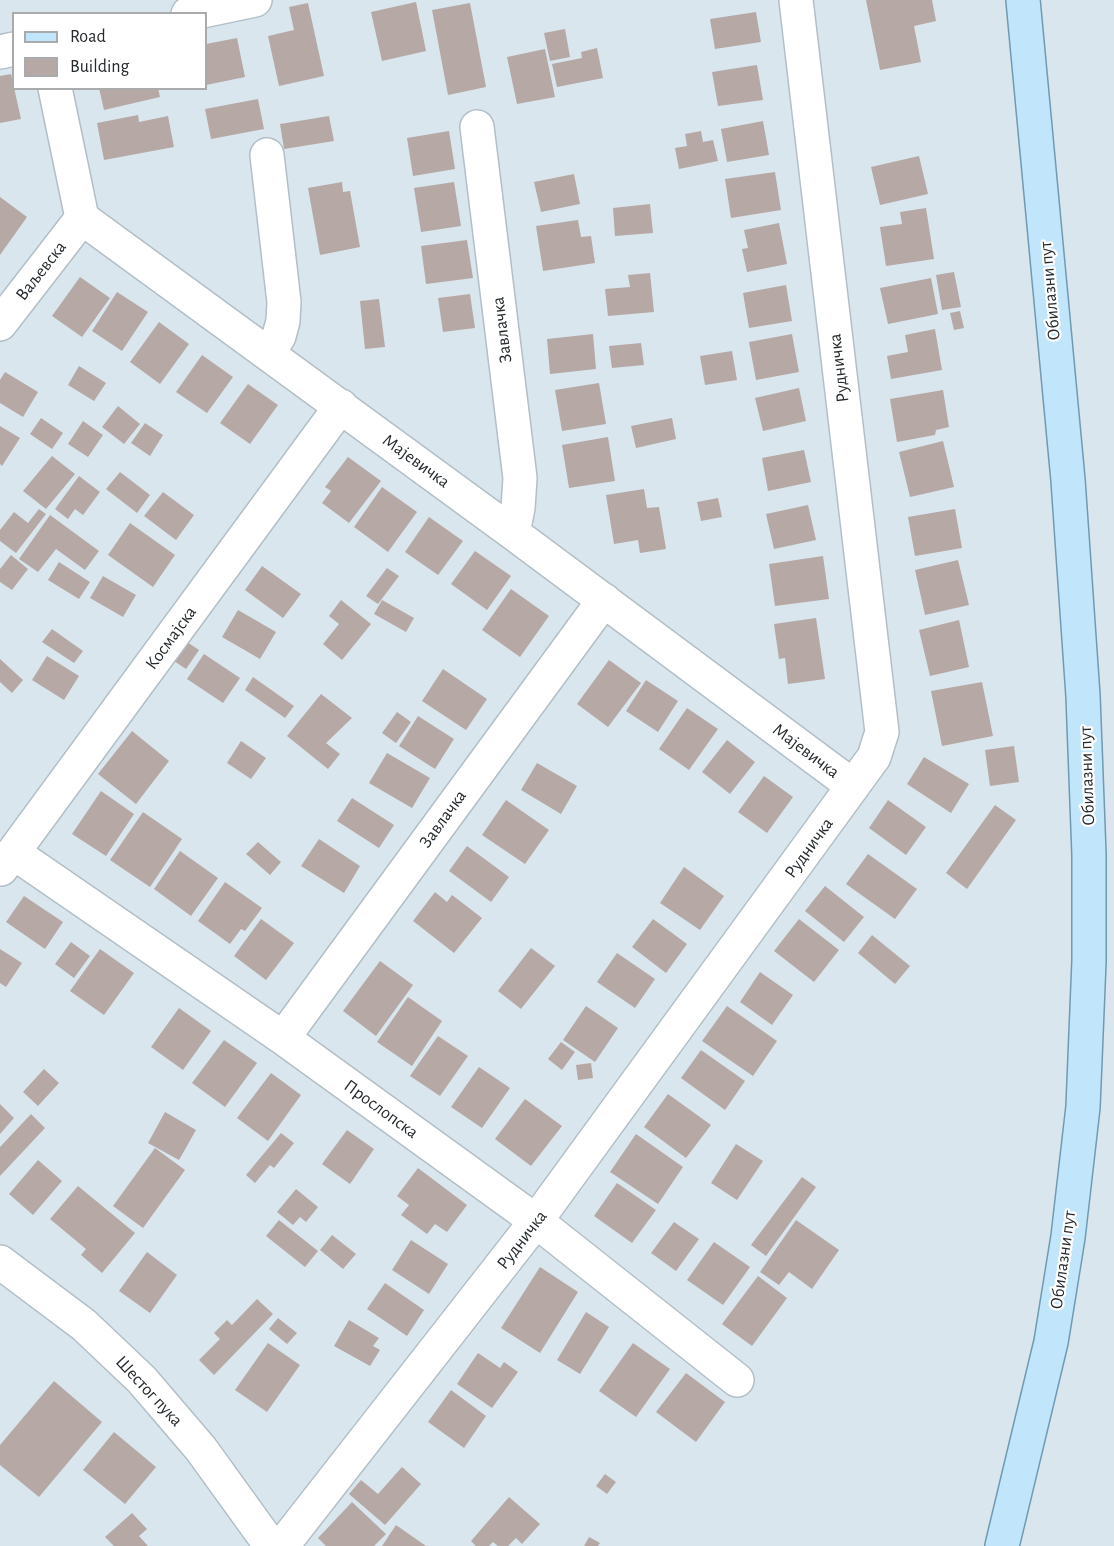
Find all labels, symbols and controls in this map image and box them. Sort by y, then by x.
legend [12,12,207,90]
text: Road [70,28,106,46]
text: Building [70,58,129,76]
street label: Ваљевска [11,237,71,305]
street label: Обилазни пут [1035,241,1065,341]
street label: Завлачка [487,296,517,364]
street label: Рудничка [824,332,854,404]
street label: Мајевичка [378,429,454,493]
street label: Космајска [141,602,201,674]
street label: Мајевичка [768,719,844,783]
street label: Обилазни пут [1074,726,1100,826]
street label: Завлачка [415,786,471,852]
street label: Рудничка [780,814,838,882]
street label: Прослопска [340,1075,422,1143]
street label: Рудничка [492,1206,552,1274]
street label: Обилазни пут [1045,1209,1081,1311]
street label: Шестог пука [111,1351,187,1431]

